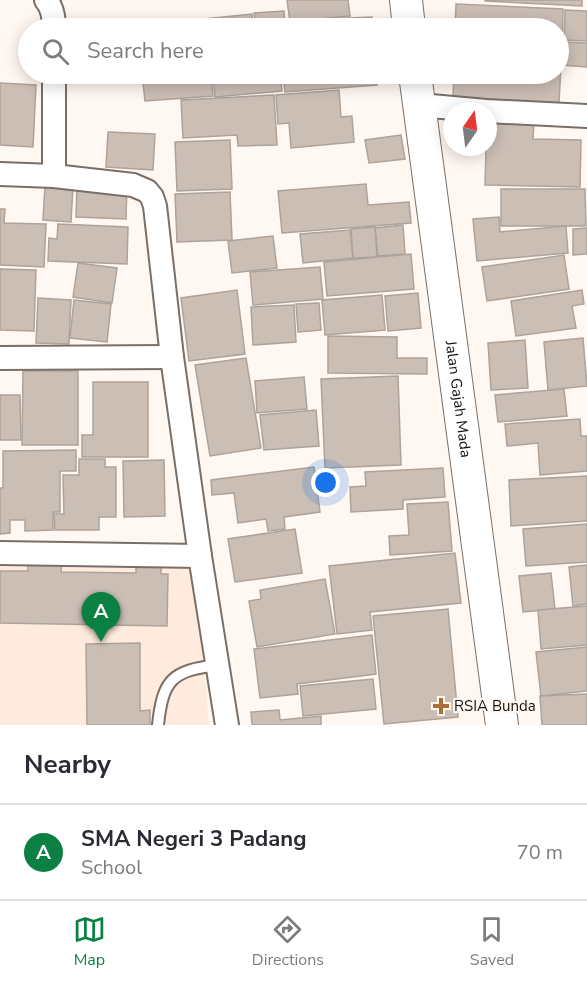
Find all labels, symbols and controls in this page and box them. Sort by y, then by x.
search box [18,18,569,84]
icon: search [39,35,72,68]
text: Search here [87,36,204,66]
north arrow [443,102,497,156]
street label: Jalan Gajah Mada [441,338,476,459]
your location [311,468,340,497]
pin: A [82,592,120,642]
place label: RSIA Bunda [454,696,536,716]
marker: RSIA Bunda [432,697,450,715]
text: Nearby [24,747,111,782]
text: SMA Negeri 3 Padang [81,824,306,854]
text: A [36,839,51,866]
text: 70 m [517,839,563,866]
text: School [81,854,142,881]
tab: Map [73,913,106,971]
tab: Directions [252,913,324,971]
tab: Saved [470,913,514,971]

